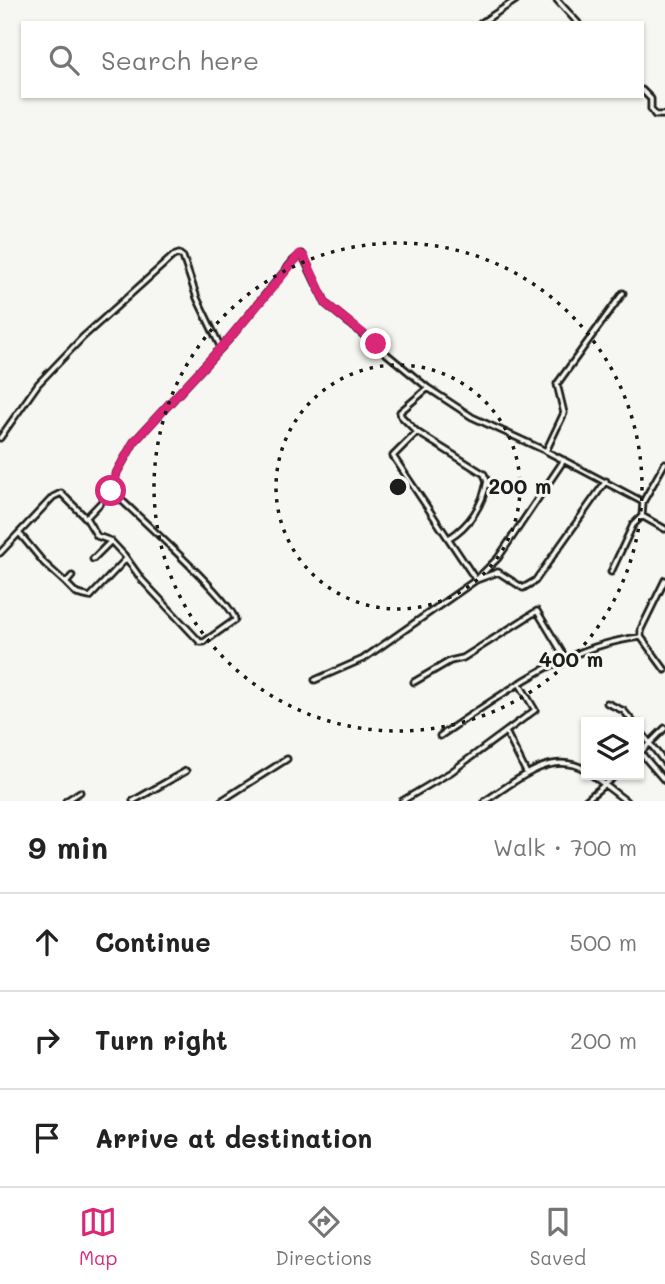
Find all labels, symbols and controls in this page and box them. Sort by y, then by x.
search box [21,21,644,98]
icon: search [45,41,83,79]
text: Search here [101,43,259,77]
route end [360,328,391,359]
text: 200 m [489,472,551,499]
route start [95,475,126,506]
centre of rings [386,475,410,499]
text: 400 m [539,645,603,672]
map controls [581,717,644,780]
button: layers [581,717,644,780]
text: 9 min [28,827,108,867]
text: Walk · 700 m [493,832,637,862]
icon: ahead [28,923,66,961]
text: Continue [95,925,211,959]
text: 500 m [570,927,637,957]
icon: right [28,1021,66,1059]
text: Turn right [95,1023,228,1057]
text: 200 m [570,1025,637,1055]
icon: arrive [28,1119,66,1157]
text: Arrive at destination [95,1121,372,1155]
tab: Map [79,1203,118,1270]
tab: Directions [275,1203,372,1270]
tab: Saved [530,1203,586,1270]

